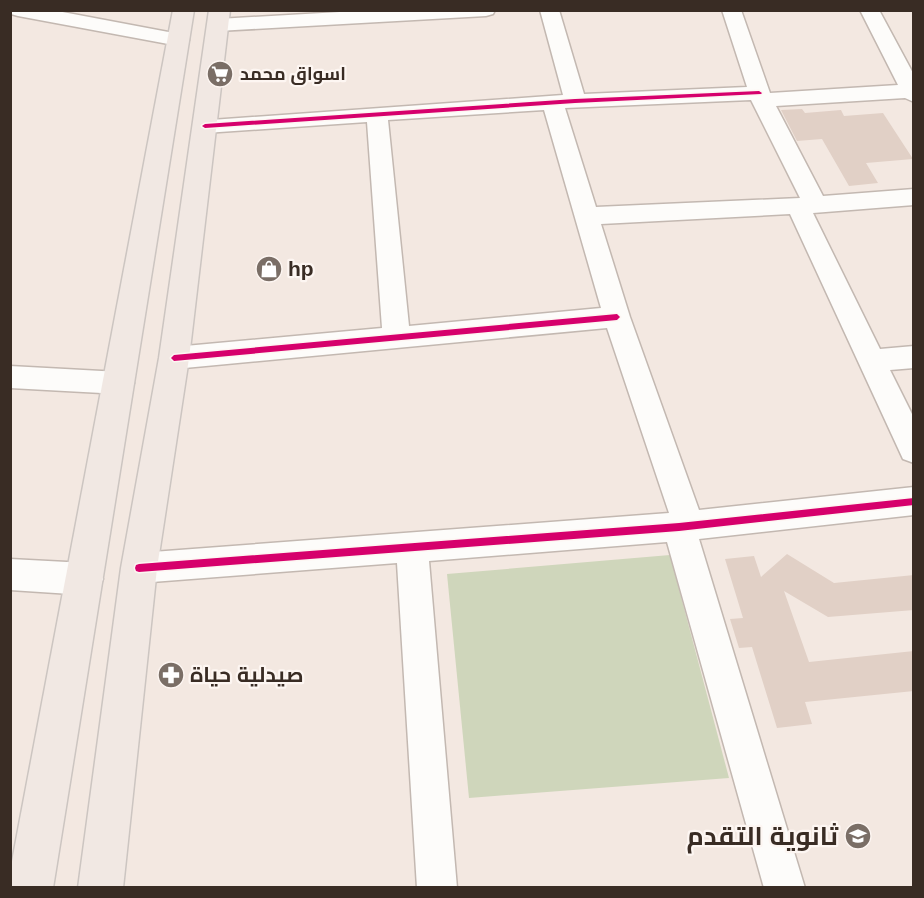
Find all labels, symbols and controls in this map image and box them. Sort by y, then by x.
supermarket icon: اسواق محمد [205,59,235,89]
place label: اسواق محمد [240,64,346,85]
shop icon: hp [254,254,284,284]
place label: hp [288,257,314,280]
pharmacy icon: صيدلية حياة [156,660,186,690]
place label: صيدلية حياة [190,663,303,687]
place label: ثانوية التقدم [687,821,838,854]
school or university icon: ثانوية التقدم [843,821,873,851]

